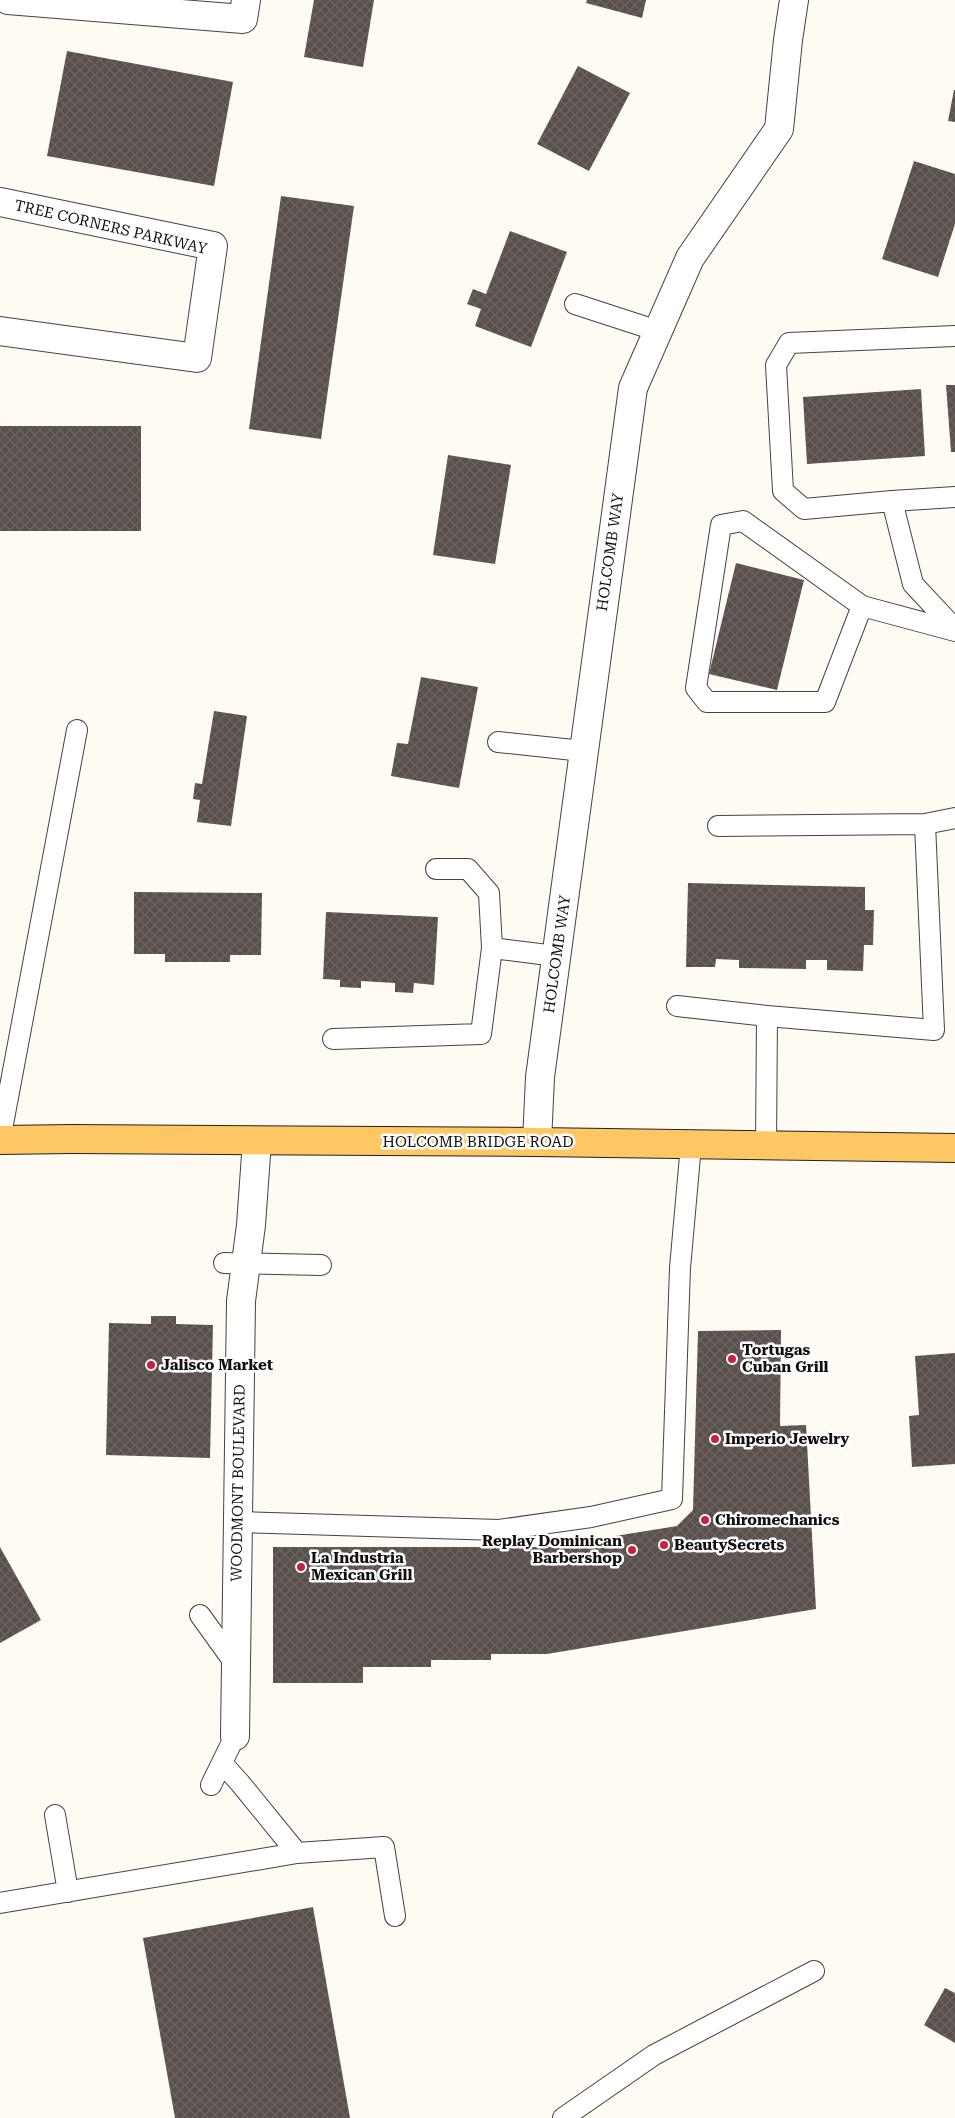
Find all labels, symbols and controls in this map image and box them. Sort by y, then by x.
street label: TREE CORNERS PARKWAY [13,196,210,258]
street label: HOLCOMB WAY [593,491,627,612]
street label: HOLCOMB WAY [540,893,574,1014]
street label: HOLCOMB BRIDGE ROAD [382,1133,574,1151]
place label: Tortugas Cuban Grill [742,1341,829,1376]
marker: Tortugas Cuban Grill [726,1353,738,1365]
place label: Jalisco Market [161,1356,273,1374]
marker: Jalisco Market [145,1359,157,1371]
street label: WOODMONT BOULEVARD [227,1384,249,1582]
place label: Imperio Jewelry [725,1430,849,1448]
marker: Imperio Jewelry [709,1433,721,1445]
place label: Chiromechanics [715,1511,840,1529]
marker: Chiromechanics [699,1514,711,1526]
place label: Replay Dominican Barbershop [482,1532,622,1567]
place label: BeautySecrets [674,1536,785,1554]
marker: BeautySecrets [658,1539,670,1551]
marker: Replay Dominican Barbershop [626,1544,638,1556]
place label: La Industria Mexican Grill [311,1549,412,1584]
marker: La Industria Mexican Grill [295,1561,307,1573]

